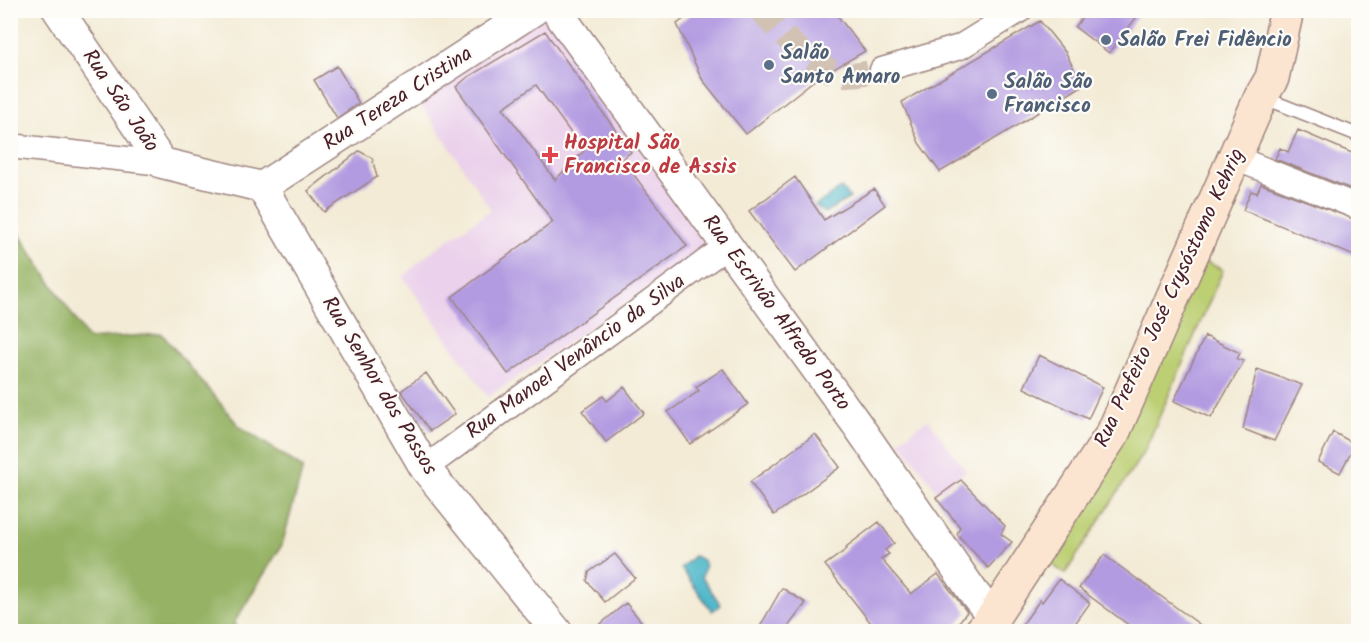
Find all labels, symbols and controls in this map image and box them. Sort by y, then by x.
place label: Salão Frei Fidêncio [1118,24,1292,57]
marker: Salão Frei Fidêncio [1099,33,1113,47]
place label: Salão Santo Amaro [781,37,901,94]
street label: Rua Tereza Cristina [317,38,479,160]
street label: Rua São João [73,43,167,159]
marker: Salão Santo Amaro [762,58,776,72]
place label: Salão São Francisco [1004,66,1093,123]
marker: Salão São Francisco [985,87,999,101]
place label: Hospital São Francisco de Assis [564,127,737,184]
street label: Rua Prefeito José Crysóstomo Kehrig [1086,143,1254,453]
marker: Hospital São Francisco de Assis [541,146,559,164]
street label: Rua Escrivão Alfredo Porto [693,208,859,418]
street label: Rua Manoel Venâncio da Silva [459,266,693,448]
street label: Rua Senhor dos Passos [312,290,446,482]

